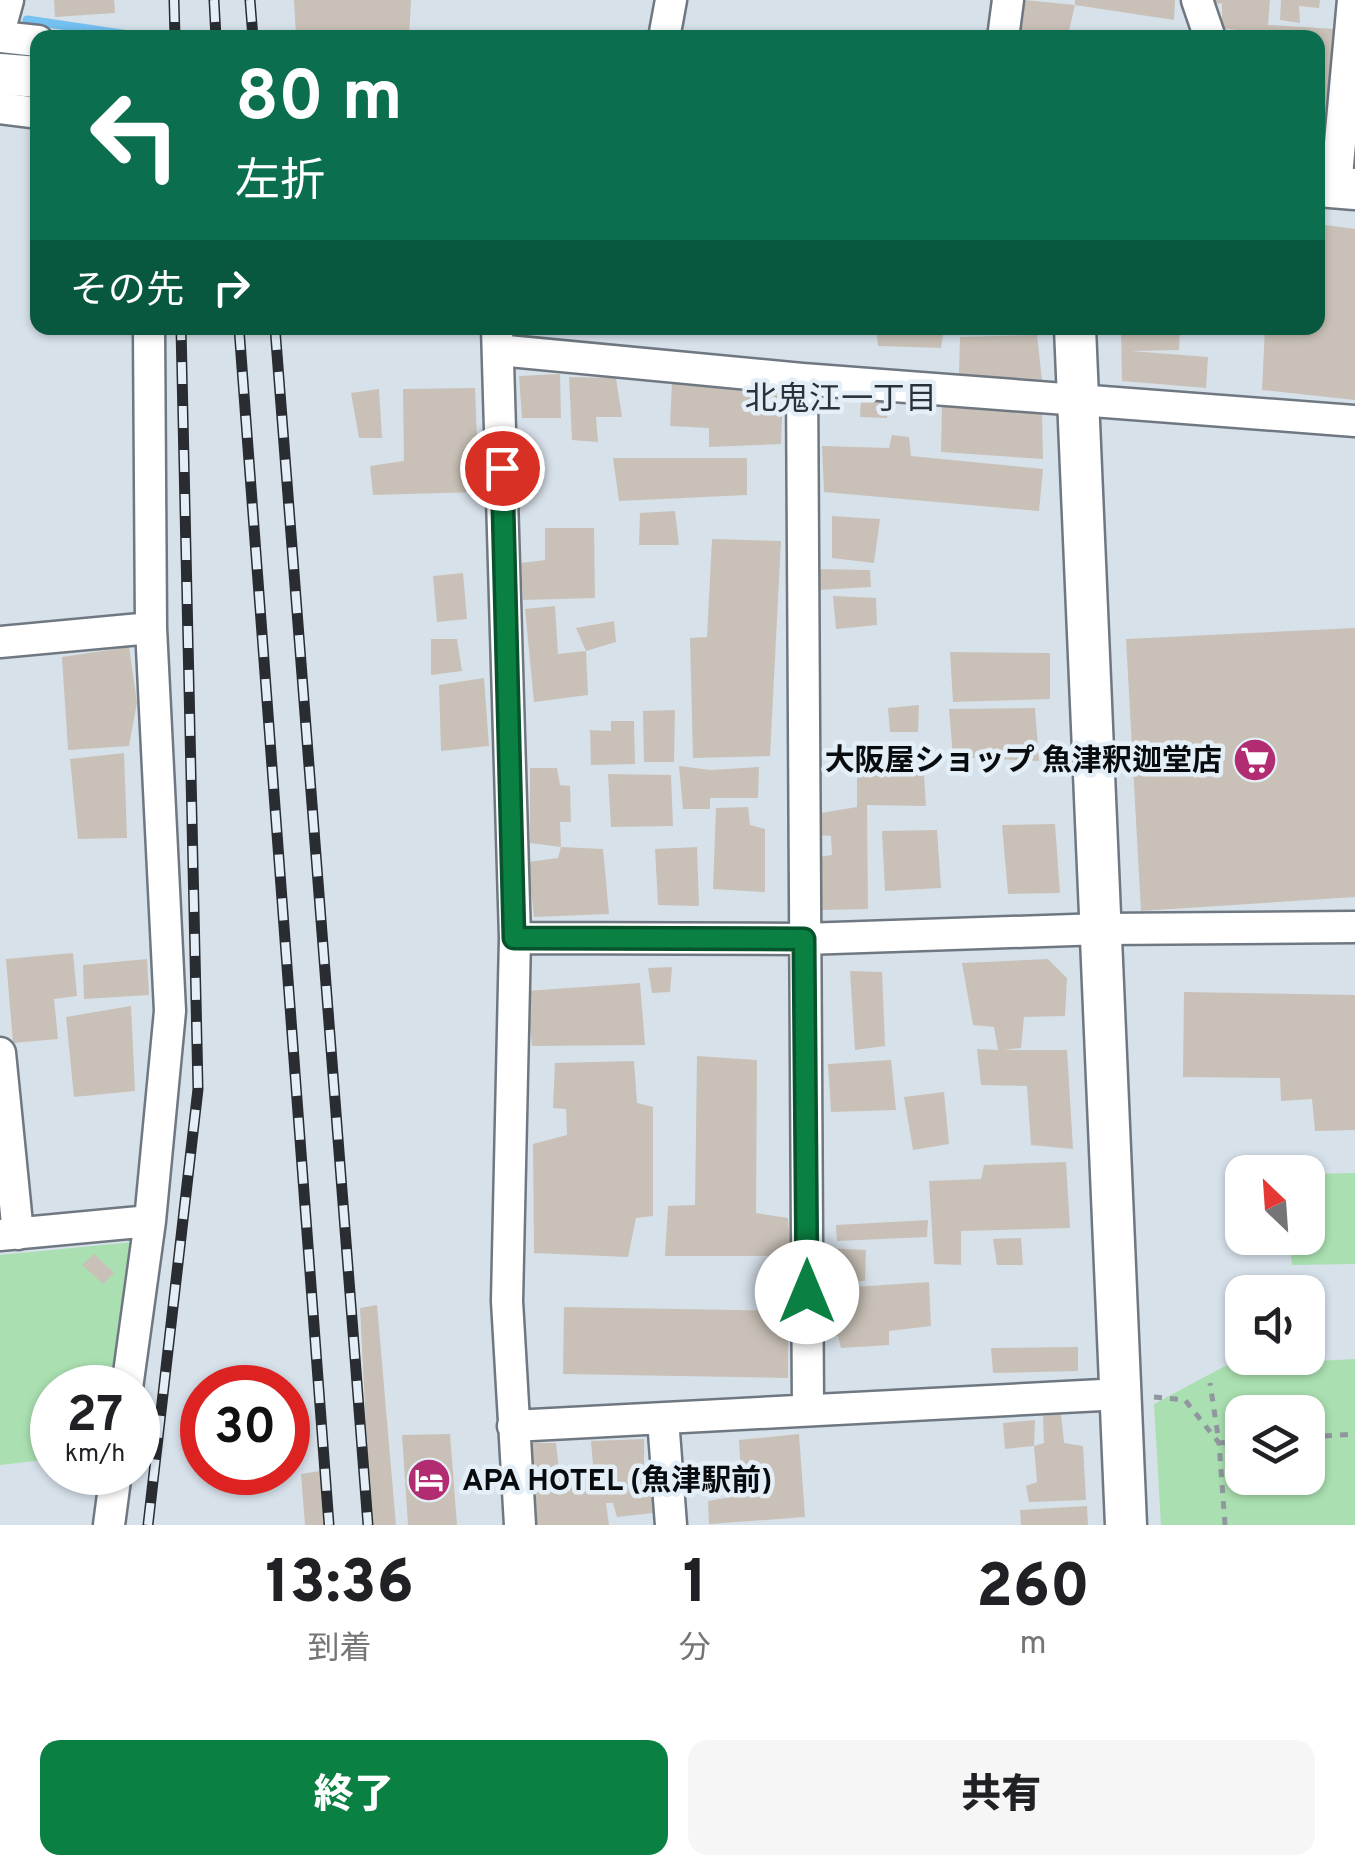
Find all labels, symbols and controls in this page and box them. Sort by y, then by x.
text: 80 m [235,56,403,145]
icon: left [70,70,200,200]
text: 左折 [235,155,325,212]
icon: right [204,260,259,315]
text: その先 [70,268,184,317]
district label: 北鬼江一丁目 [745,381,937,421]
pin [460,426,545,511]
icon: arrive [475,441,530,496]
supermarket icon: 大阪屋ショップ 魚津釈迦堂店 [1232,737,1278,783]
place label: 大阪屋ショップ 魚津釈迦堂店 [825,744,1222,781]
north arrow [1225,1155,1325,1255]
map controls [1225,1155,1325,1495]
position arrow [755,1240,859,1344]
button: sound [1225,1275,1325,1375]
speed limit sign: 30 [180,1365,310,1495]
text: 27 [67,1386,123,1449]
button: layers [1225,1395,1325,1495]
text: km/h [65,1439,125,1471]
hotel icon: APA HOTEL (魚津駅前) [406,1457,452,1503]
place label: APA HOTEL (魚津駅前) [462,1464,772,1501]
text: 13:36 [265,1548,414,1624]
text: 1 [683,1548,707,1624]
text: 260 [976,1552,1090,1628]
text: m [1019,1625,1047,1665]
text: 到着 [307,1630,371,1670]
text: 分 [679,1630,711,1670]
button: 終了 [40,1740,668,1855]
button: 共有 [688,1740,1315,1855]

